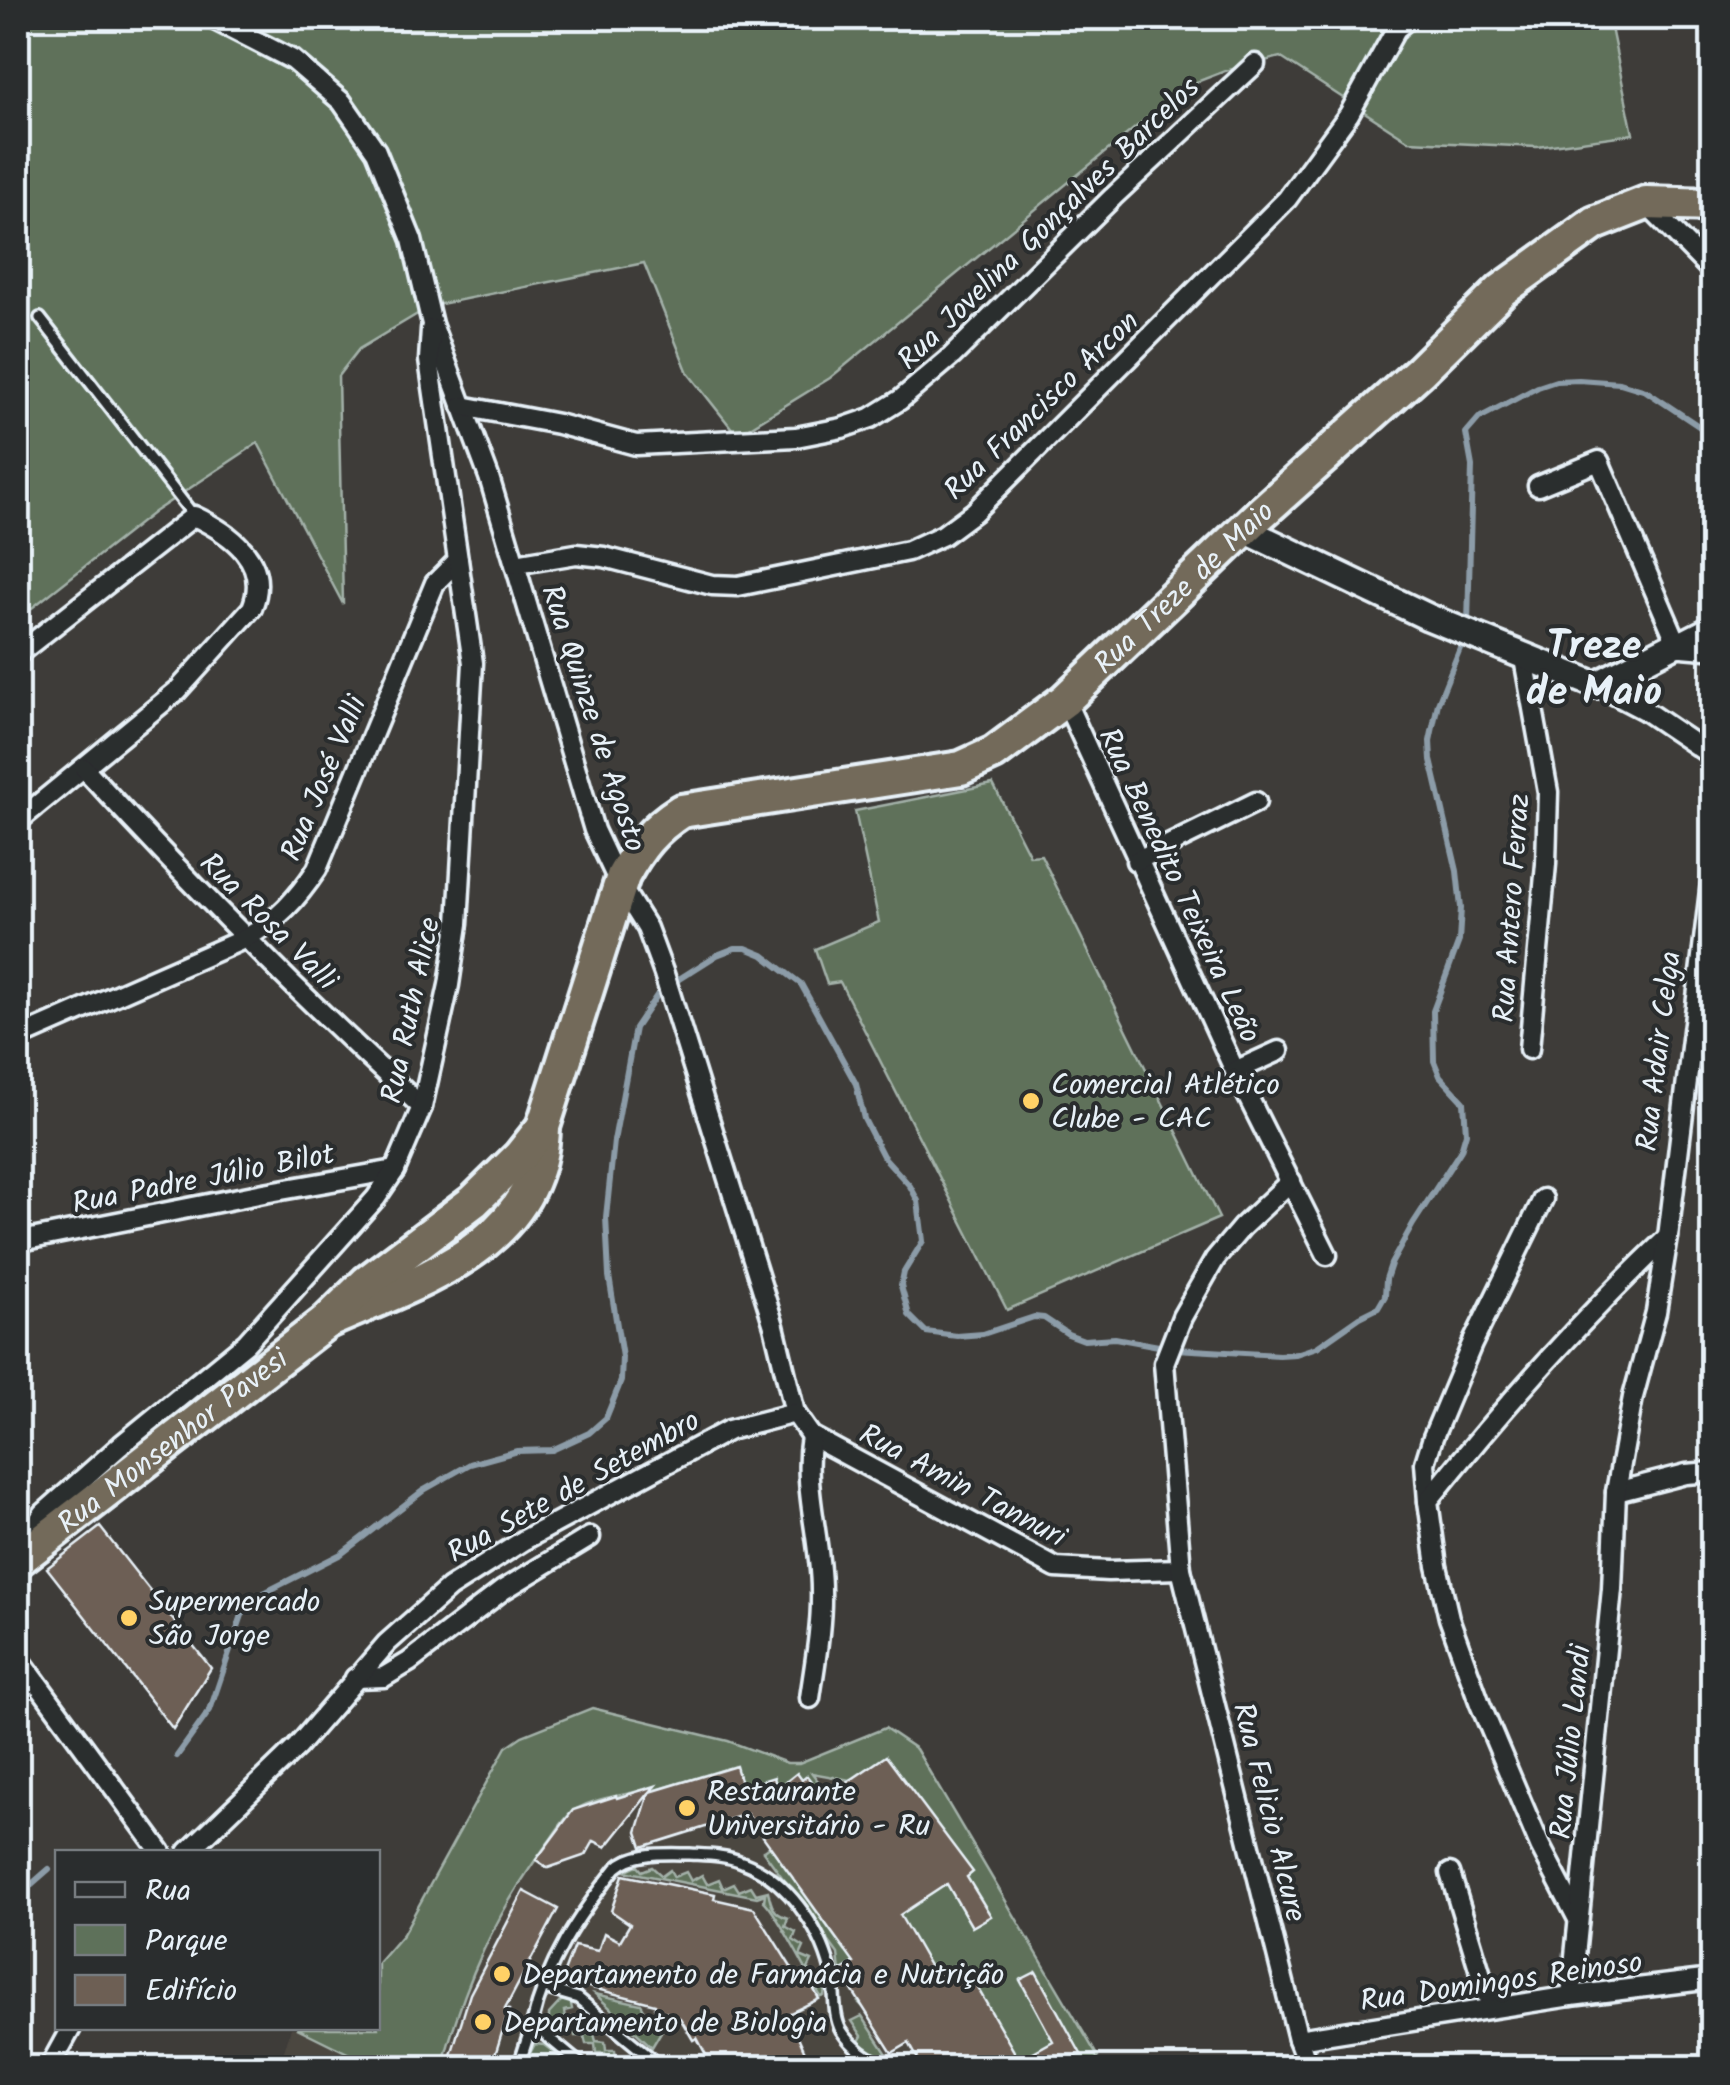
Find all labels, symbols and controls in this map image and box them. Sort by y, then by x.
street label: Rua Jovelina Gonçalves Barcelos [887,66,1212,383]
street label: Rua Francisco Arcon [933,300,1152,513]
street label: Rua Treze de Maio [1083,490,1286,687]
street label: Rua Quinze de Agosto [526,579,658,858]
district label: Treze de Maio [1526,615,1662,725]
street label: Rua José Valli [268,687,382,869]
street label: Rua Benedito Teixeira Leão [1084,720,1272,1052]
street label: Rua Antero Ferraz [1481,792,1545,1024]
street label: Rua Rosa Valli [187,842,349,1004]
street label: Rua Ruth Alice [369,913,455,1108]
street label: Rua Adair Celga [1624,948,1696,1154]
place label: Comercial Atlético Clube - CAC [1051,1062,1280,1144]
marker: Comercial Atlético Clube - CAC [1020,1090,1042,1112]
street label: Rua Padre Júlio Bilot [68,1131,339,1229]
street label: Rua Monsenhor Pavesi [47,1336,301,1547]
street label: Rua Sete de Setembro [439,1398,709,1577]
street label: Rua Amin Tannuri [850,1412,1076,1563]
place label: Supermercado São Jorge [149,1579,320,1661]
marker: Supermercado São Jorge [118,1607,140,1629]
street label: Rua Júlio Landi [1538,1641,1606,1842]
street label: Rua Felicio Alcure [1218,1698,1319,1927]
place label: Restaurante Universitário - Ru [707,1769,930,1851]
marker: Restaurante Universitário - Ru [676,1797,698,1819]
legend [55,1850,380,2030]
text: Rua [145,1868,191,1916]
text: Parque [145,1918,227,1966]
street label: Rua Domingos Reinoso [1357,1939,1646,2027]
place label: Departamento de Farmácia e Nutrição [522,1952,1004,2000]
marker: Departamento de Farmácia e Nutrição [491,1963,513,1985]
text: Edifício [145,1968,237,2016]
place label: Departamento de Biologia [503,2000,827,2048]
marker: Departamento de Biologia [472,2011,494,2033]

